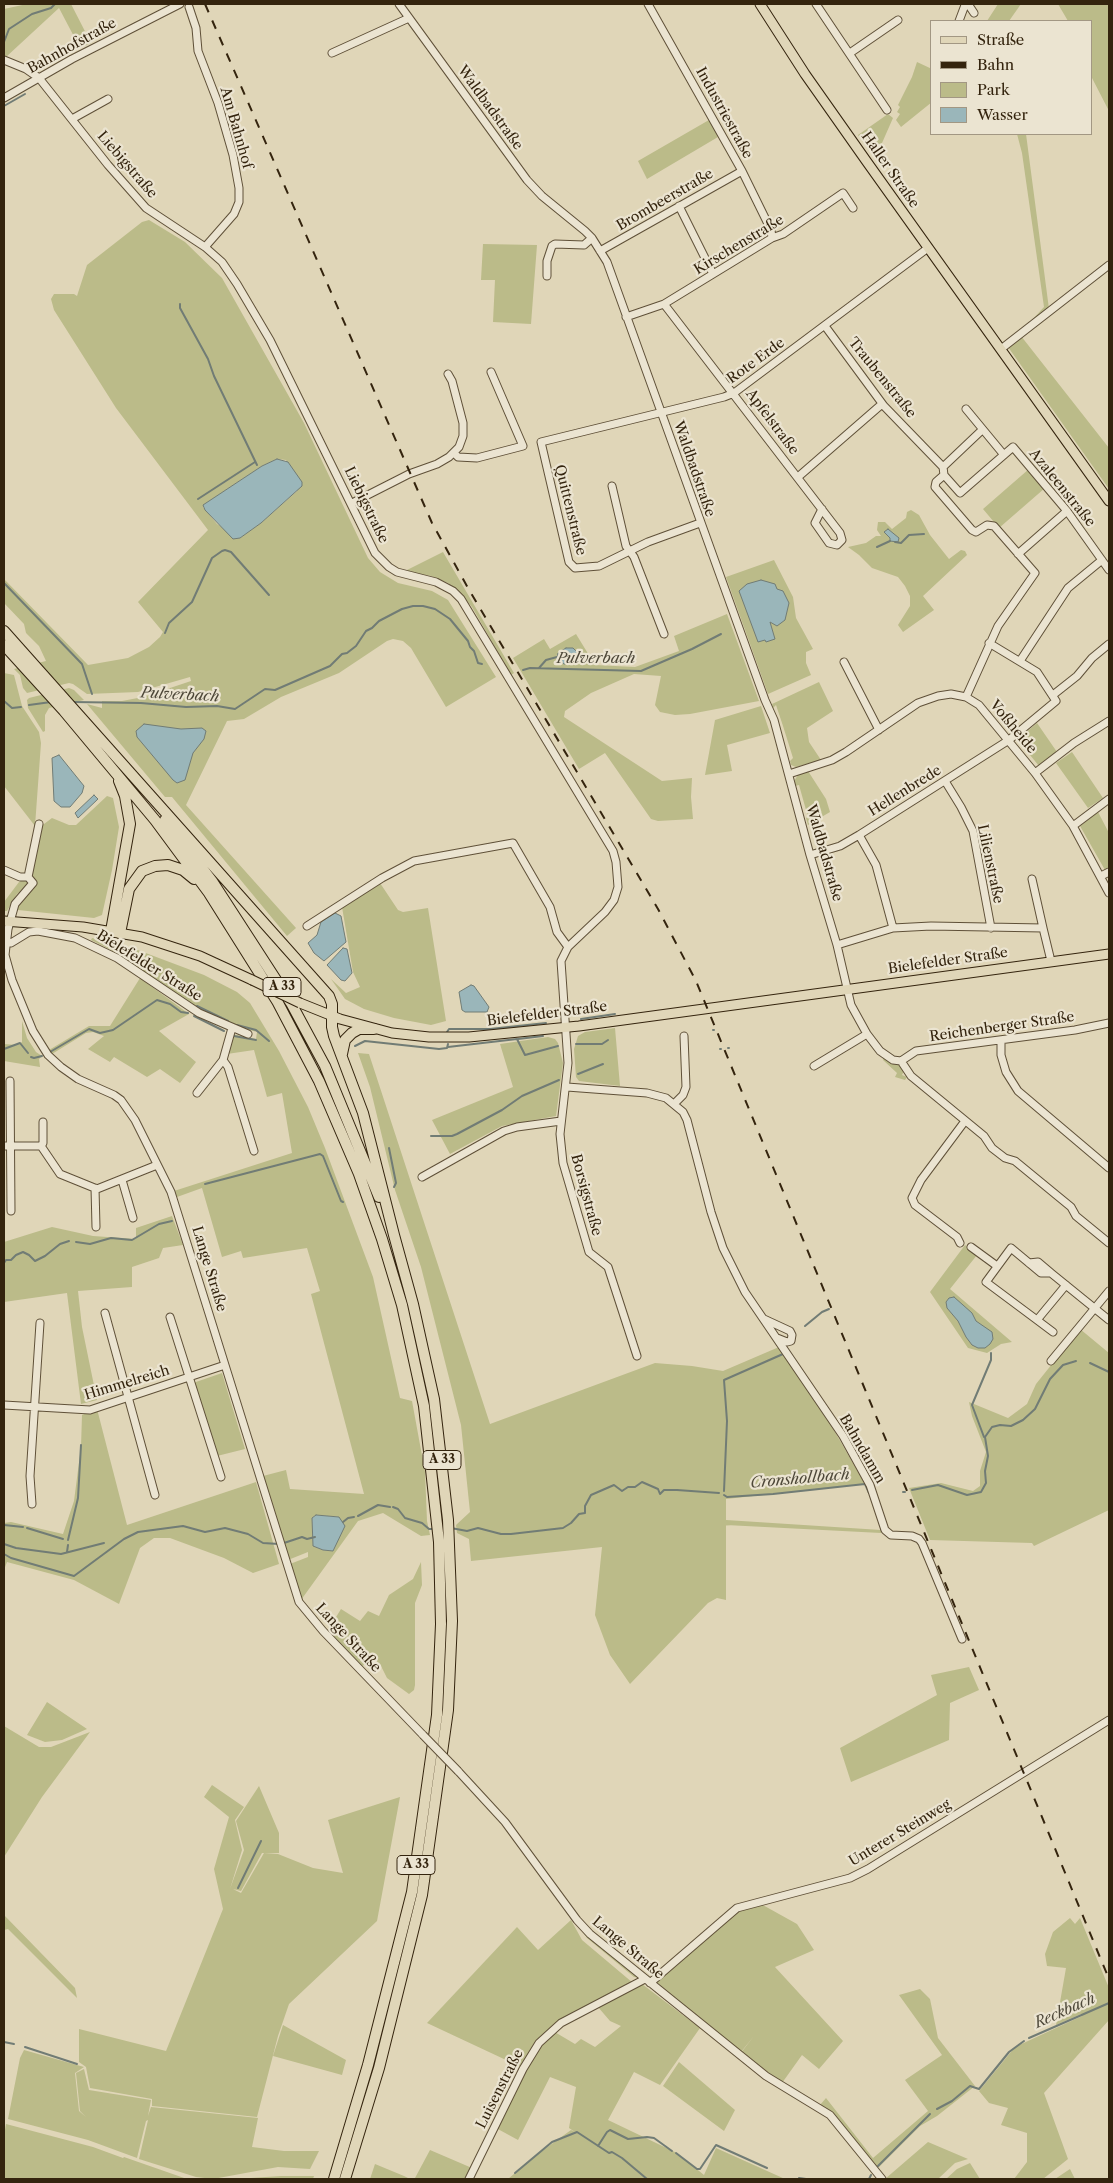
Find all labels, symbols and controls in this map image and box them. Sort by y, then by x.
street label: Bahnhofstraße [25,15,119,77]
legend [930,20,1093,135]
text: Straße [977,30,1024,49]
text: Bahn [977,55,1014,74]
street label: Waldbadstraße [454,63,526,153]
street label: Industriestraße [692,64,756,162]
text: Park [977,80,1010,99]
street label: Am Bahnhof [216,85,256,171]
text: Wasser [977,105,1028,124]
street label: Liebigstraße [93,128,161,202]
street label: Haller Straße [858,129,922,211]
street label: Brombeerstraße [614,166,716,234]
street label: Kirschenstraße [691,212,787,278]
street label: Rote Erde [724,335,788,387]
street label: Traubenstraße [845,335,919,421]
street label: Apfelstraße [742,386,802,458]
street label: Waldbadstraße [670,419,718,519]
street label: Azaleenstraße [1025,446,1099,530]
street label: Quittenstraße [551,463,589,557]
street label: Liebigstraße [340,464,392,546]
water label: Pulverbach [557,650,635,668]
water label: Pulverbach [140,684,220,706]
street label: Voßheide [986,697,1040,757]
street label: Hellenbrede [865,762,945,820]
street label: Waldbadstraße [802,802,846,904]
street label: Lilienstraße [973,823,1007,905]
street label: Bielefelder Straße [93,927,205,1005]
street label: Bielefelder Straße [887,944,1009,978]
road number: A 33 [263,978,301,996]
street label: Bielefelder Straße [486,998,608,1030]
street label: Reichenberger Straße [929,1009,1075,1045]
street label: Borsigstraße [567,1152,605,1238]
street label: Lange Straße [188,1224,230,1314]
street label: Himmelreich [82,1362,172,1404]
street label: Bahndamm [836,1412,888,1486]
road number: A 33 [423,1450,461,1470]
water label: Cronshollbach [750,1466,850,1492]
street label: Lange Straße [312,1600,384,1676]
street label: Unterer Steinweg [846,1796,954,1870]
road number: A 33 [397,1856,435,1874]
street label: Lange Straße [589,1913,667,1983]
water label: Reckbach [1032,1990,1098,2032]
street label: Luisenstraße [473,2047,527,2131]

